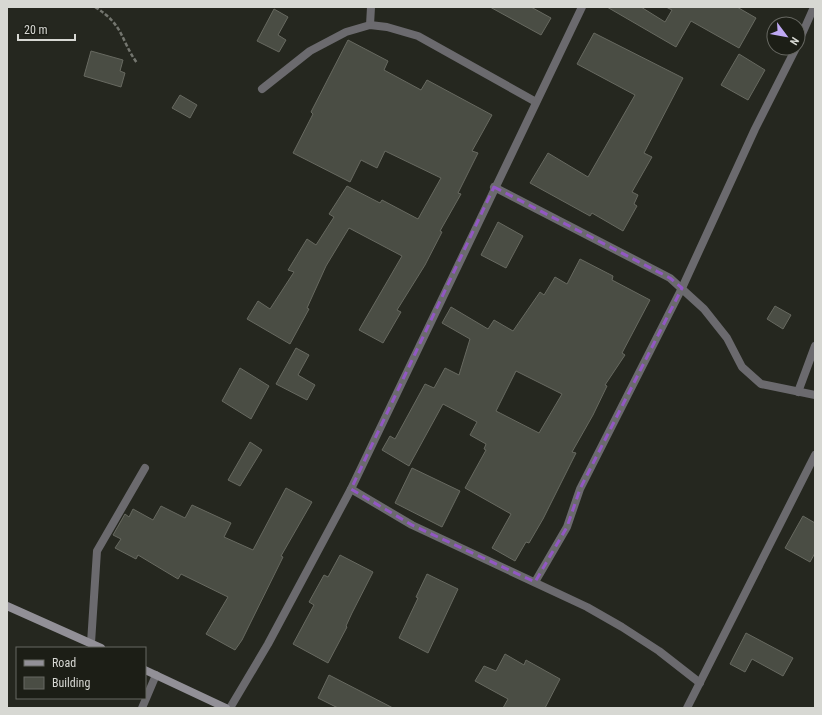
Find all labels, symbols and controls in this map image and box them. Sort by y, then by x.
scale bar [18,16,75,42]
north arrow [766,16,806,56]
text: 20 m [24,23,48,37]
text: N [787,35,801,48]
legend [16,647,146,699]
text: Road [52,656,76,670]
text: Building [52,676,90,690]

